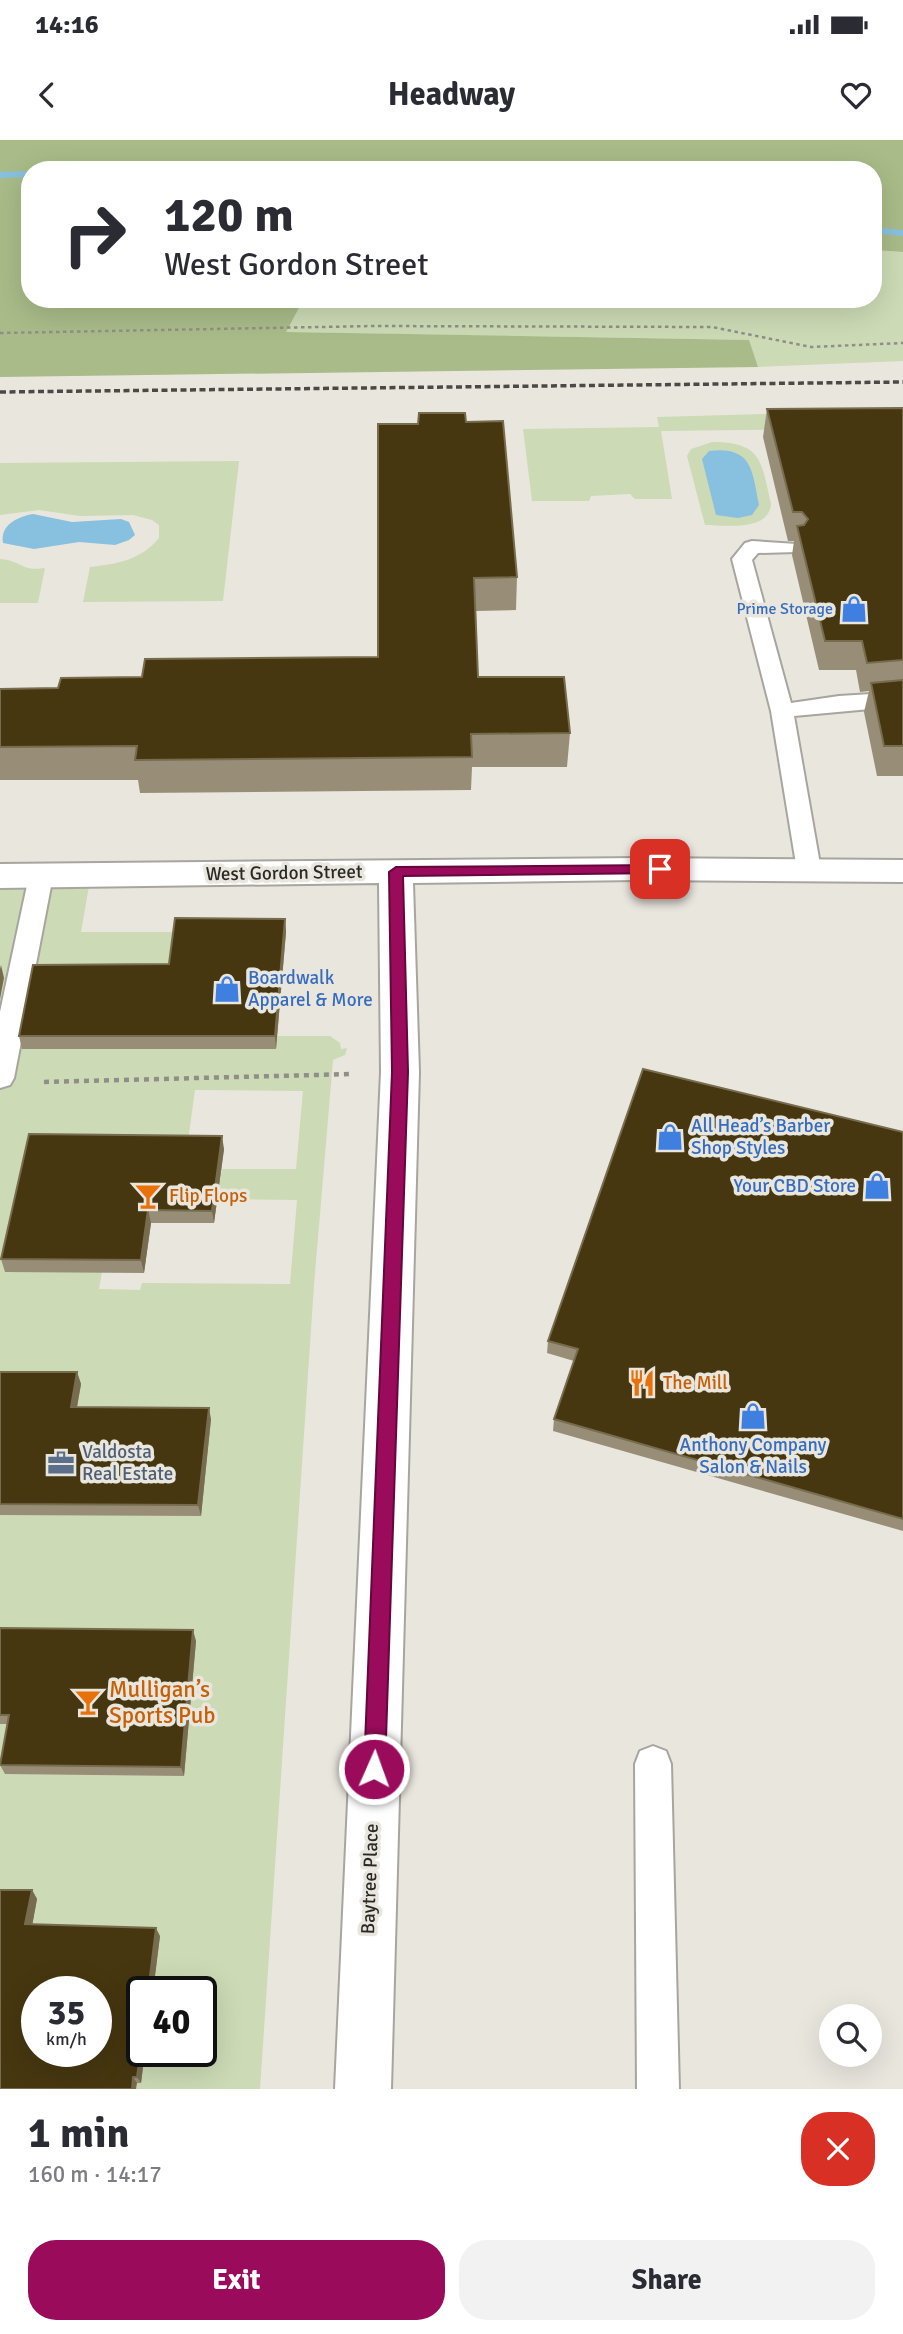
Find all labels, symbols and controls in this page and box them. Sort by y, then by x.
text: 14:16 [35,9,99,41]
text: Headway [388,75,515,114]
icon: back [28,76,66,114]
icon: heart [837,76,875,114]
text: 120 m [164,185,294,245]
icon: right [49,189,140,280]
text: West Gordon Street [164,245,428,284]
shop icon: Prime Storage [839,594,869,624]
place label: Prime Storage [736,599,833,619]
pin [630,839,690,899]
icon: arrive [641,850,679,888]
street label: West Gordon Street [205,860,363,886]
place label: Boardwalk Apparel & More [248,966,373,1012]
shop icon: Boardwalk Apparel & More [212,974,242,1004]
place label: All Head’s Barber Shop Styles [691,1114,830,1160]
shop icon: All Head’s Barber Shop Styles [655,1122,685,1152]
shop icon: Your CBD Store [862,1171,892,1201]
place label: Your CBD Store [734,1174,856,1198]
bar icon: Flip Flops [133,1181,163,1211]
place label: Flip Flops [169,1184,247,1208]
restaurant icon: The Mill [627,1368,657,1398]
place label: The Mill [663,1371,728,1395]
shop icon: Anthony Company Salon & Nails [738,1401,768,1431]
place label: Anthony Company Salon & Nails [680,1433,827,1479]
place label: Valdosta Real Estate [82,1440,173,1486]
office icon: Valdosta Real Estate [46,1448,76,1478]
place label: Mulligan’s Sports Pub [109,1675,216,1730]
bar icon: Mulligan’s Sports Pub [73,1687,103,1717]
position arrow [337,1732,411,1806]
street label: Baytree Place [356,1823,384,1935]
speed limit sign: 40 [126,1976,217,2067]
text: 35 [48,1991,85,2034]
map controls [819,2004,882,2067]
button: search [819,2004,882,2067]
text: km/h [46,2028,87,2050]
text: 1 min [28,2108,129,2159]
button: close [801,2112,875,2186]
text: 160 m · 14:17 [28,2160,162,2189]
button: Exit [28,2240,445,2320]
button: Share [459,2240,875,2320]

